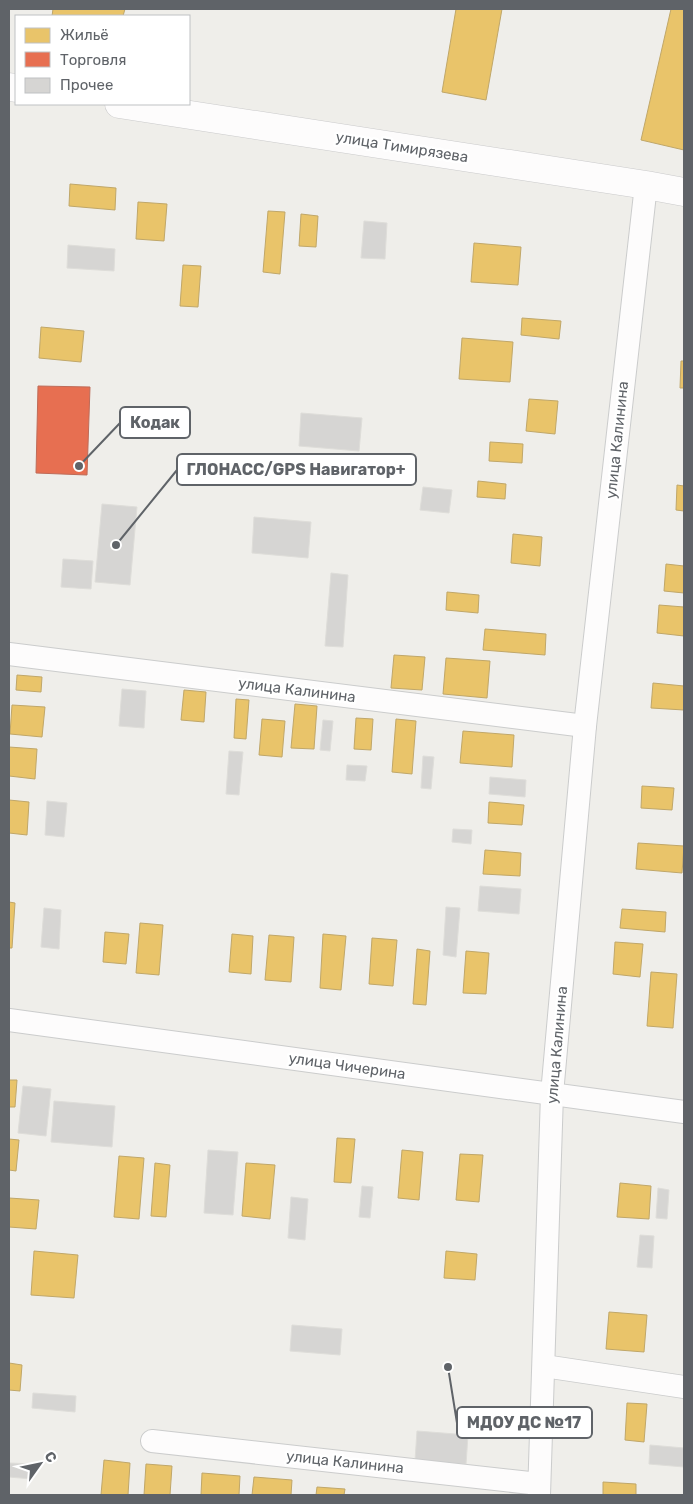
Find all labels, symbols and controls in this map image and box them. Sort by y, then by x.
legend [15,15,190,105]
text: Жильё [60,26,109,44]
text: Торговля [60,51,126,69]
text: Прочее [60,76,113,94]
street label: улица Тимирязева [334,128,470,166]
street label: улица Калинина [602,380,632,500]
callout: Кодак [120,407,190,438]
text: Кодак [130,413,180,432]
callout: ГЛОНАСС/GPS Навигатор+ [177,454,416,485]
text: ГЛОНАСС/GPS Навигатор+ [186,460,406,479]
street label: улица Калинина [237,674,357,706]
street label: улица Калинина [543,985,571,1105]
street label: улица Чичерина [287,1049,407,1083]
callout: МДОУ ДС №17 [457,1407,592,1438]
text: МДОУ ДС №17 [467,1413,581,1432]
north arrow [15,1439,65,1489]
street label: улица Калинина [285,1447,405,1477]
text: С [41,1448,60,1466]

